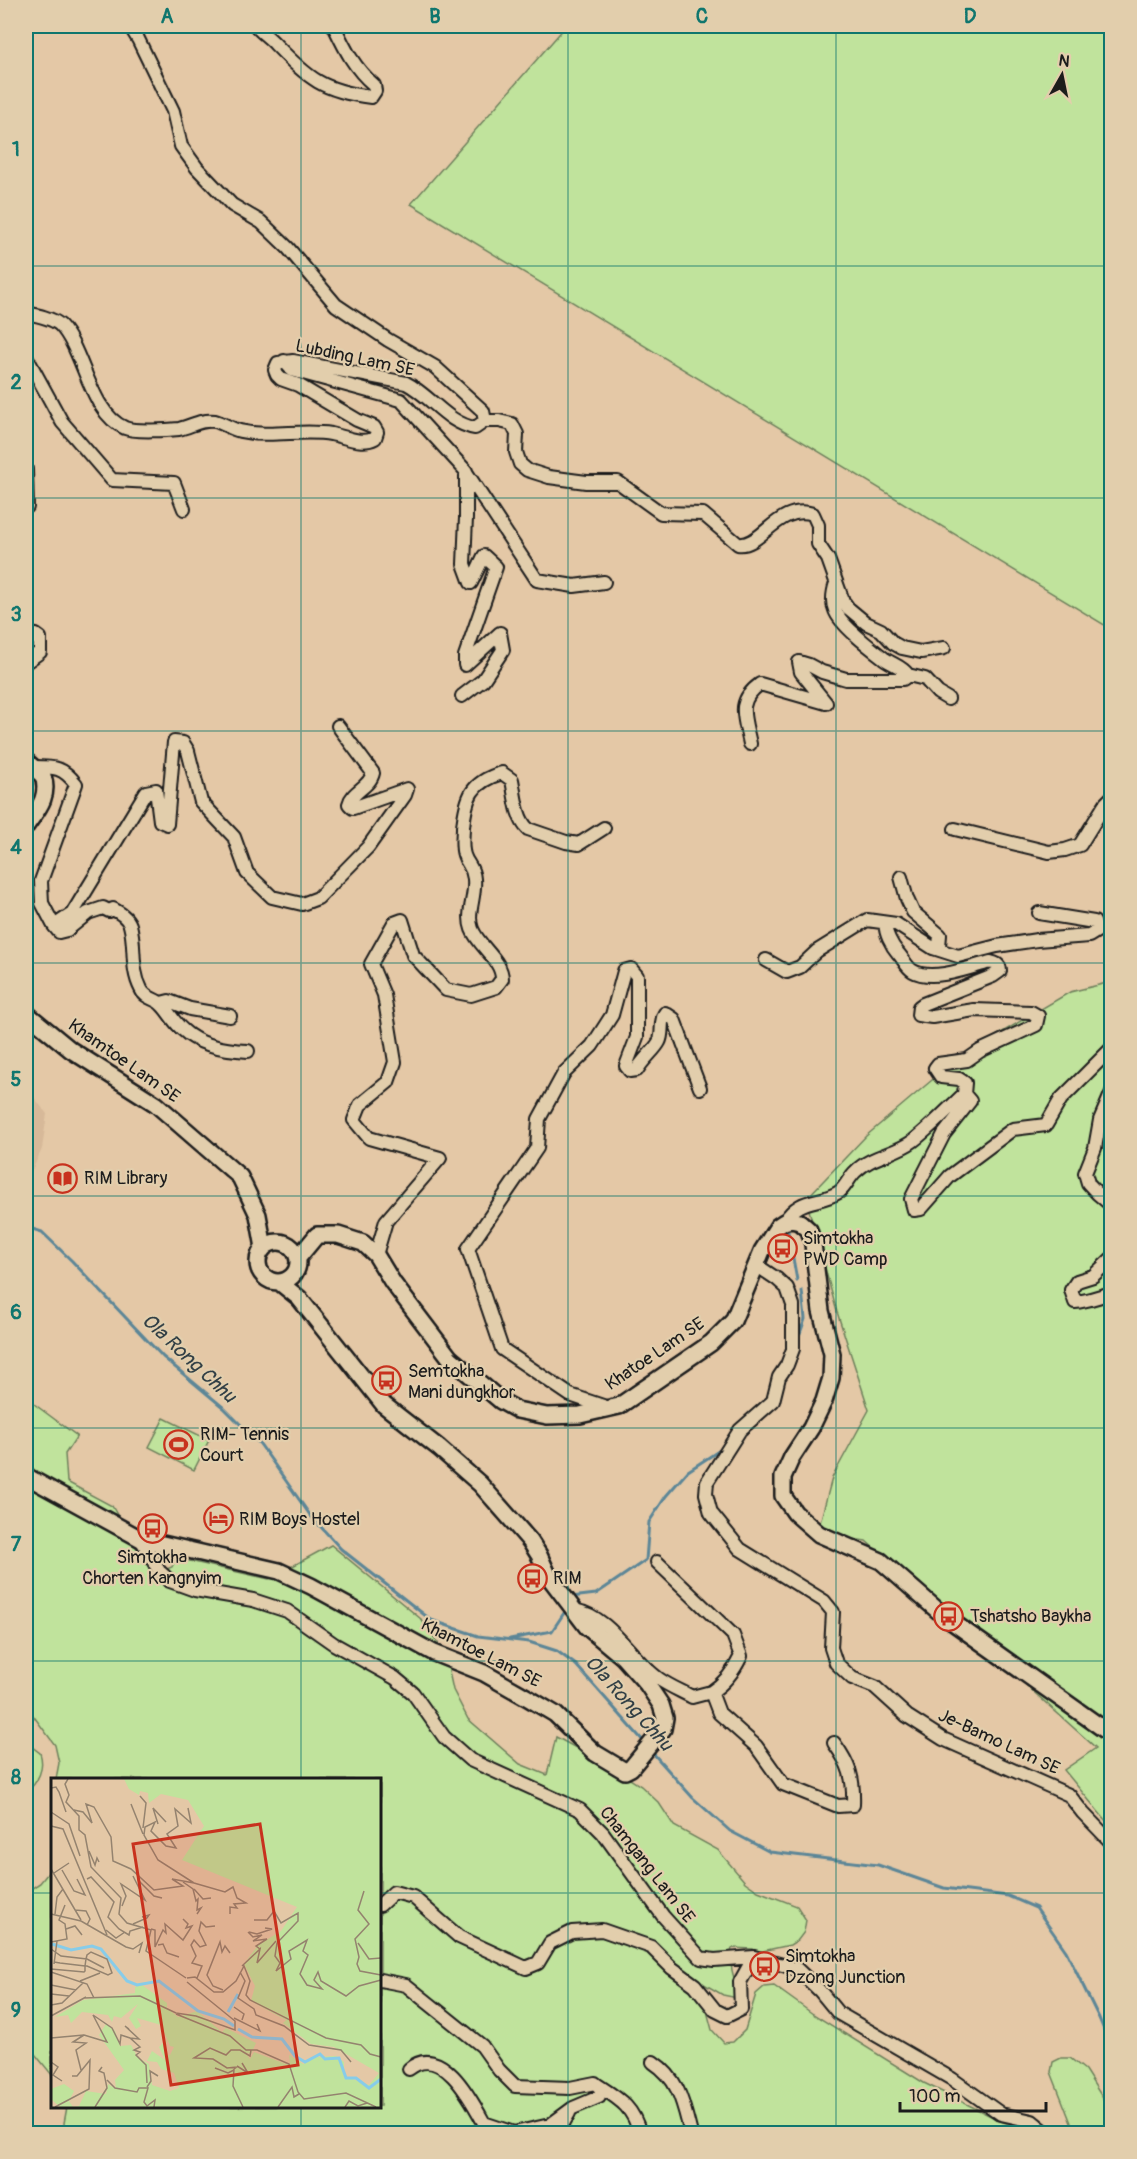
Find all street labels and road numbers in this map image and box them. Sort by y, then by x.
street label: Lubding Lam SE [293,334,417,382]
street label: Khamtoe Lam SE [63,1014,185,1108]
street label: Khatoe Lam SE [601,1312,709,1396]
street label: Khamtoe Lam SE [417,1613,545,1693]
street label: Je-Bamo Lam SE [935,1704,1063,1780]
street label: Chamgang Lam SE [594,1802,700,1928]

